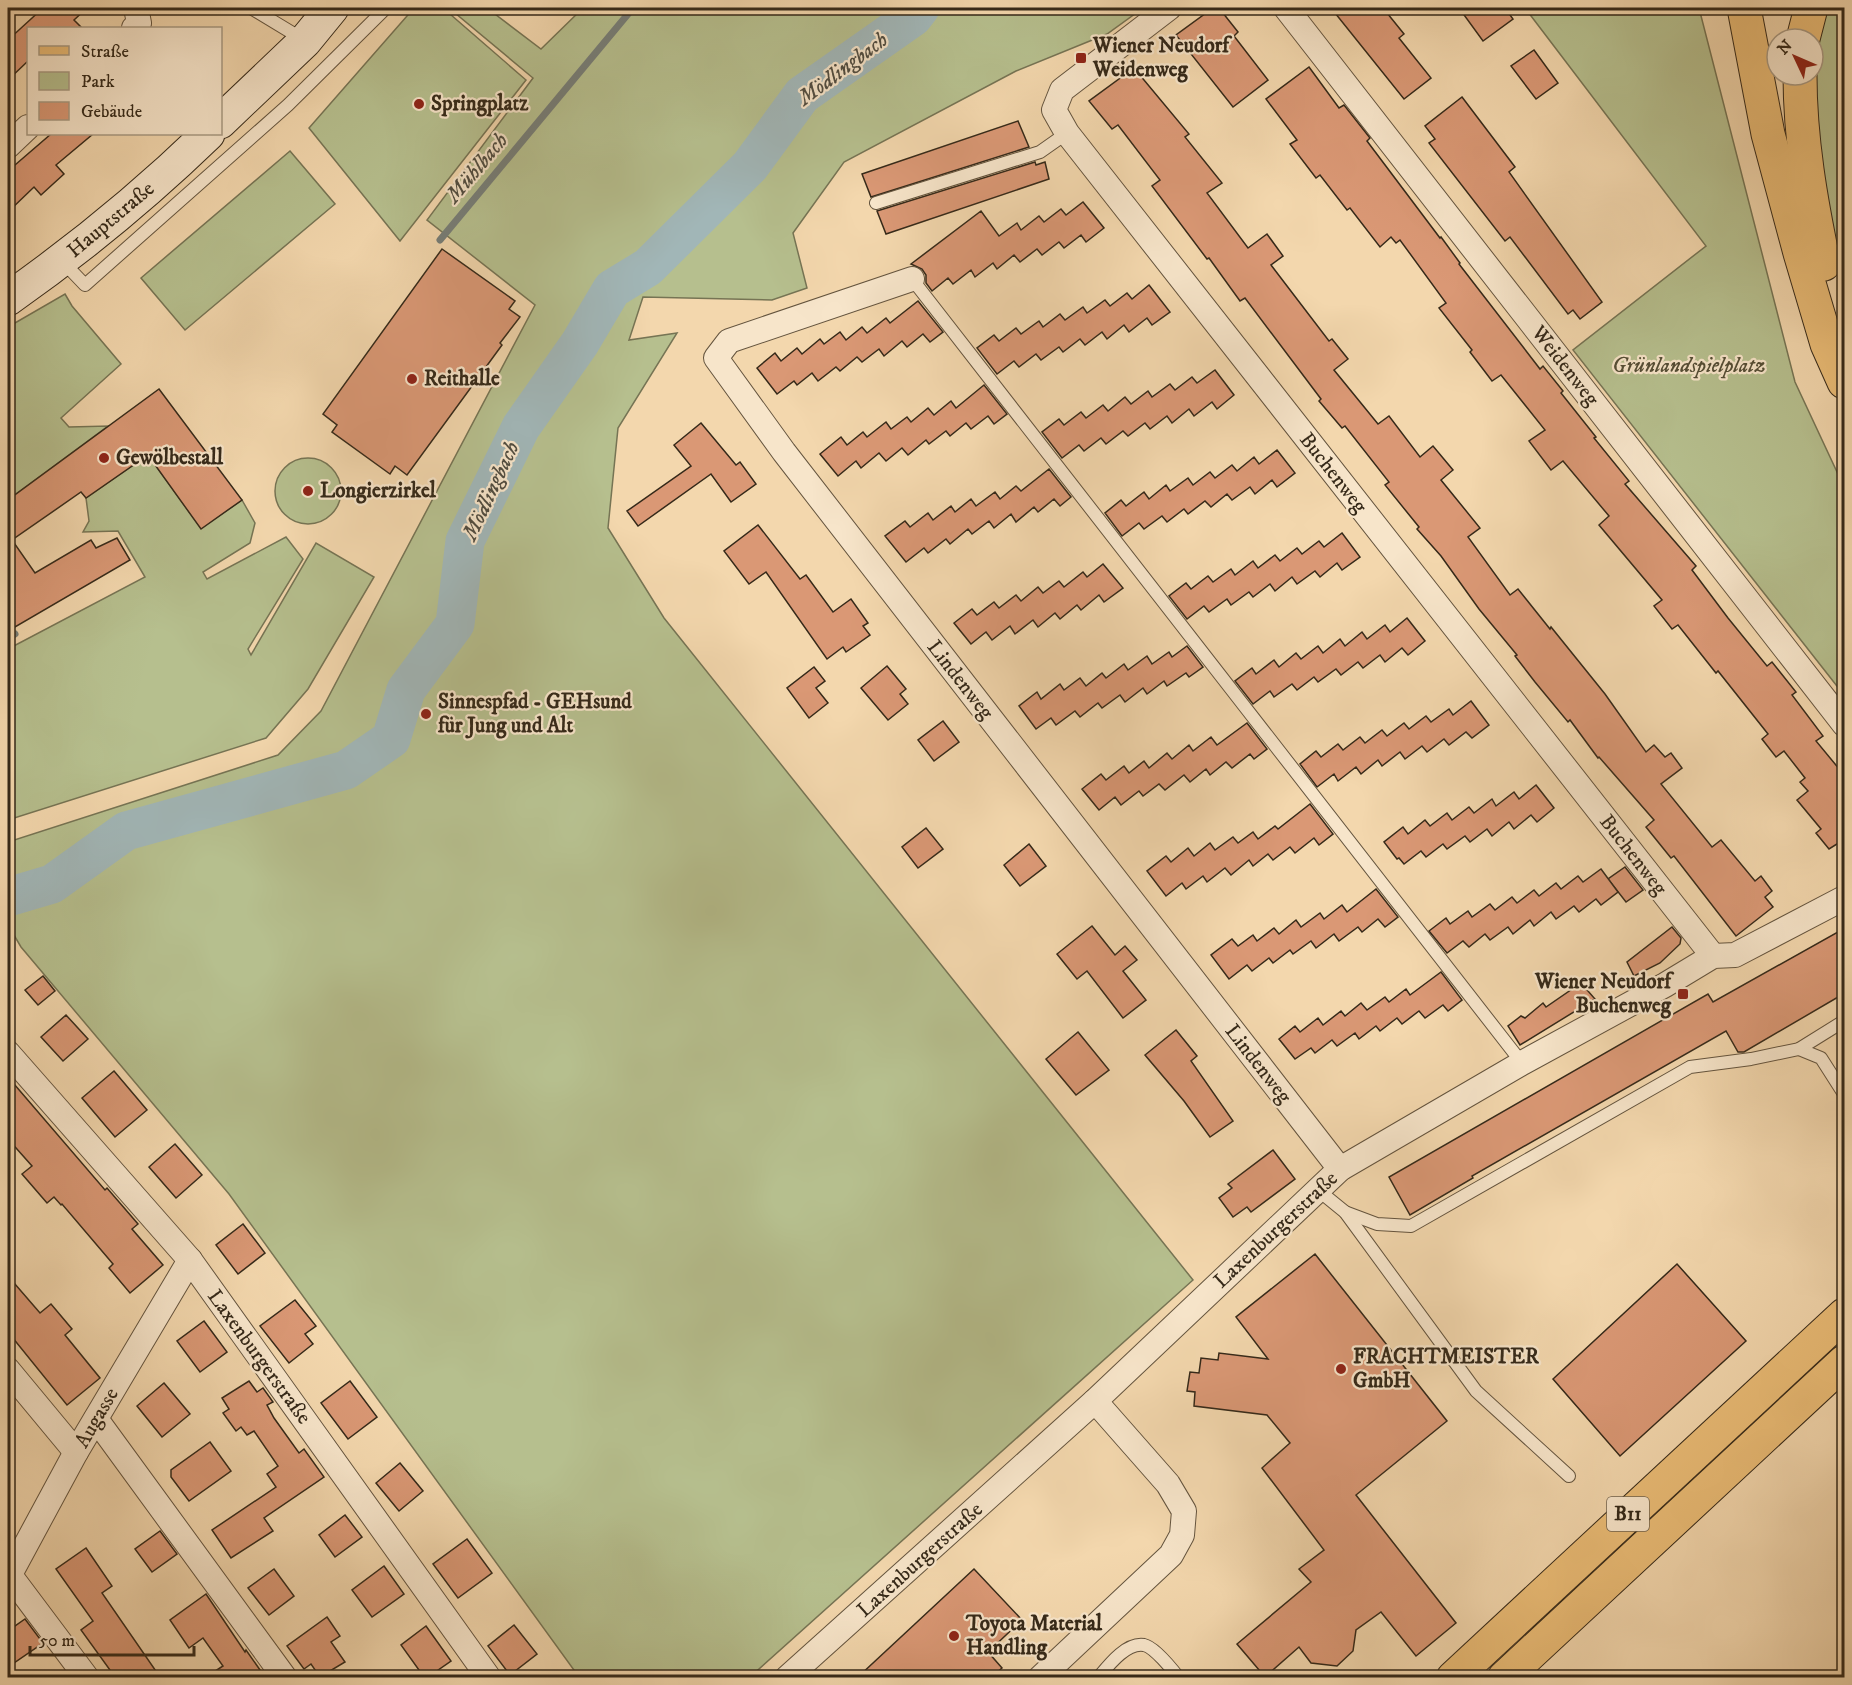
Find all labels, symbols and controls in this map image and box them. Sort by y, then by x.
water label: Mödlingbach [791,26,894,113]
legend [27,27,222,135]
north arrow [1765,27,1825,87]
place label: Wiener Neudorf Weidenweg [1092,33,1232,83]
text: N [1773,36,1797,59]
text: Straße [81,41,129,63]
marker: Wiener Neudorf Weidenweg [1074,51,1088,65]
text: Park [81,71,115,93]
place label: Springplatz [431,91,529,117]
marker: Springplatz [412,97,426,111]
text: Gebäude [81,101,142,123]
water label: Mühlbach [439,128,514,210]
street label: Hauptstraße [62,176,160,264]
street label: Weidenweg [1525,320,1605,412]
park label: Grünlandspielplatz [1612,353,1766,379]
place label: Reithalle [424,366,500,392]
marker: Reithalle [405,372,419,386]
street label: Buchenweg [1293,427,1373,519]
water label: Mödlingbach [455,437,526,547]
place label: Gewölbestall [116,445,224,471]
marker: Gewölbestall [97,451,111,465]
place label: Longierzirkel [320,478,437,504]
marker: Longierzirkel [301,484,315,498]
street label: Lindenweg [921,635,1000,726]
place label: Sinnespfad - GEHsund für Jung und Alt [437,689,632,739]
marker: Sinnespfad - GEHsund für Jung und Alt [419,707,433,721]
street label: Buchenweg [1593,809,1673,901]
place label: Wiener Neudorf Buchenweg [1534,969,1674,1019]
marker: Wiener Neudorf Buchenweg [1676,987,1690,1001]
street label: Lindenweg [1219,1019,1298,1110]
street label: Laxenburgerstraße [1209,1166,1344,1294]
street label: Laxenburgerstraße [201,1284,317,1430]
place label: FRACHTMEISTER GmbH [1353,1344,1540,1394]
marker: FRACHTMEISTER GmbH [1334,1362,1348,1376]
street label: Augasse [69,1383,125,1453]
street label: Laxenburgerstraße [852,1496,989,1623]
road number: B11 [1607,1497,1649,1531]
place label: Toyota Material Handling [965,1611,1103,1661]
scale bar [30,1619,194,1657]
marker: Toyota Material Handling [947,1629,961,1643]
text: 50 m [39,1630,75,1652]

